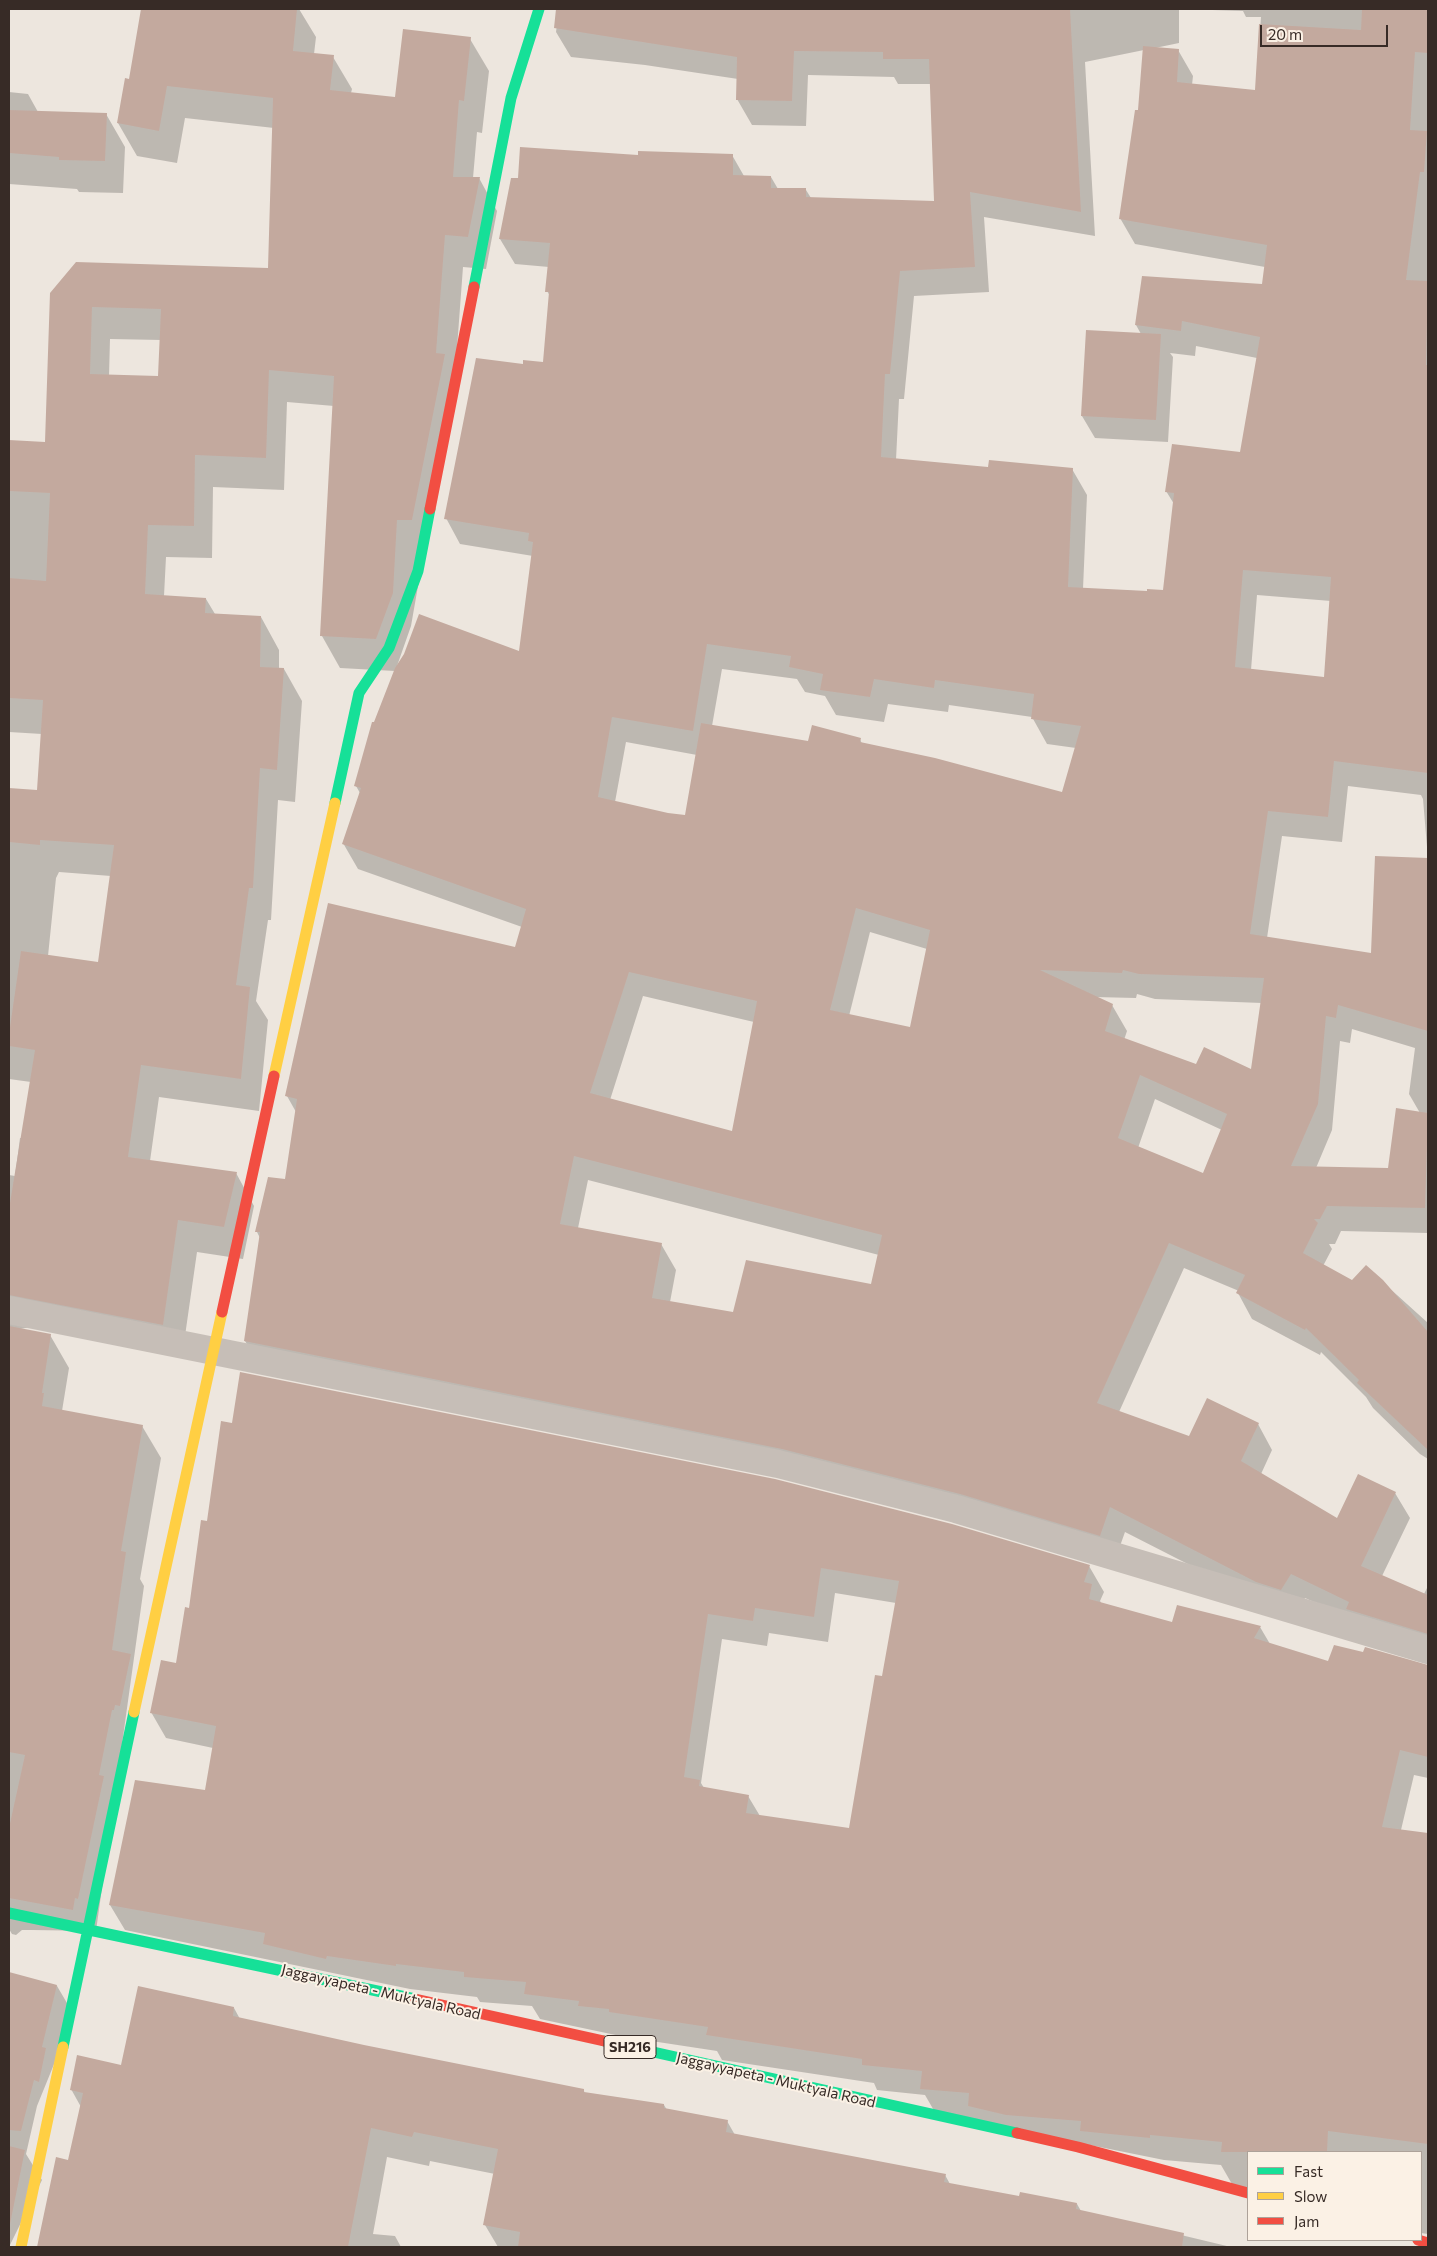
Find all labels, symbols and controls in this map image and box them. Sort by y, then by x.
scale bar [1262,15,1390,47]
text: 20 m [1268,25,1302,43]
street label: Jaggayyapeta - Muktyala Road [280,1960,482,2024]
road number: SH216 [604,2035,656,2058]
street label: Jaggayyapeta - Muktyala Road [675,2048,877,2112]
legend [1247,2151,1422,2241]
text: Fast [1294,2162,1323,2180]
text: Slow [1294,2187,1327,2205]
text: Jam [1294,2212,1319,2230]

